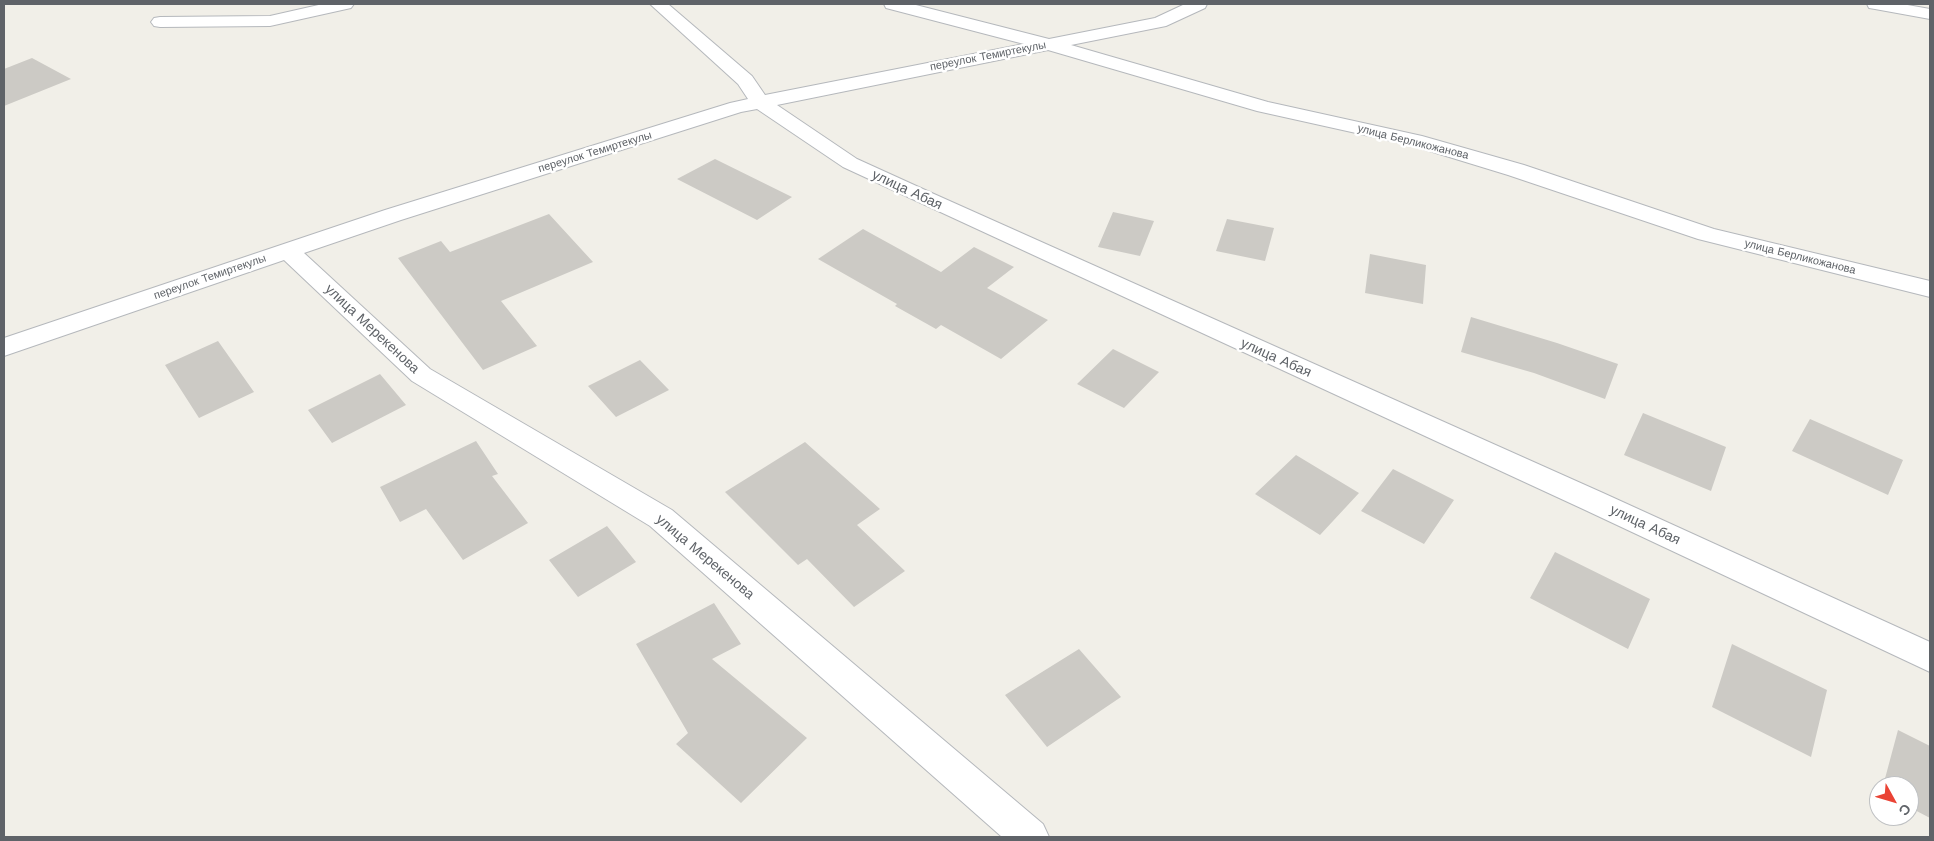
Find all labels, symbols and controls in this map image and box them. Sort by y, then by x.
street label: переулок Темиртекулы [929,38,1047,74]
street label: улица Берликожанова [1356,122,1470,162]
street label: переулок Темиртекулы [537,128,653,176]
street label: улица Абая [869,166,945,214]
street label: улица Берликожанова [1743,237,1857,277]
street label: переулок Темиртекулы [152,252,268,302]
street label: улица Мерекенова [321,281,423,377]
street label: улица Абая [1238,335,1314,381]
street label: улица Абая [1607,501,1683,549]
street label: улица Мерекенова [652,511,758,603]
north arrow [1869,776,1919,826]
text: С [1895,801,1914,819]

